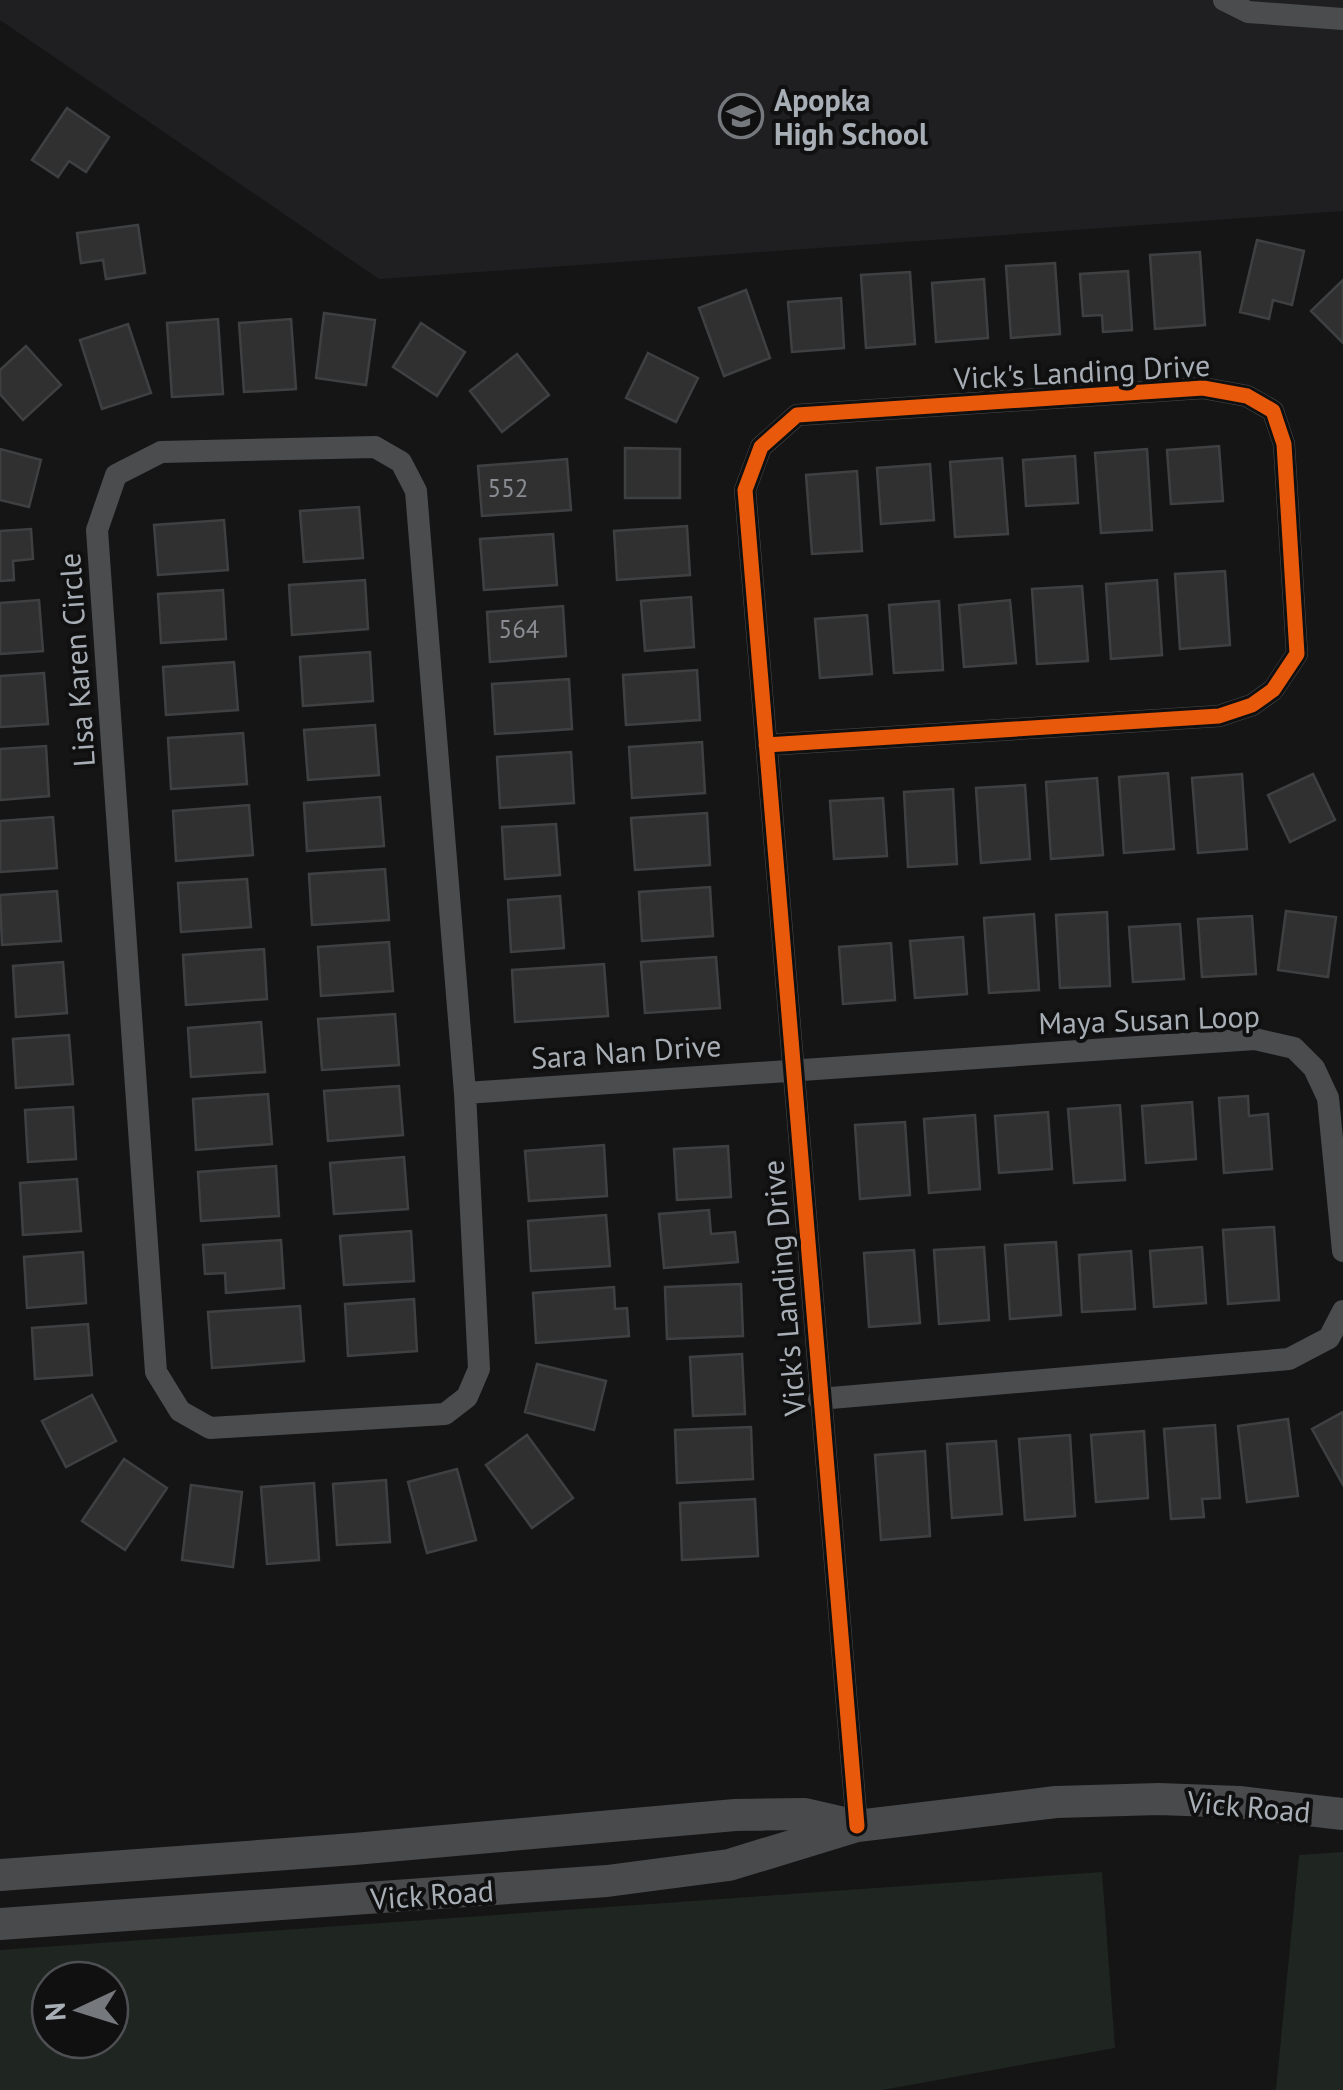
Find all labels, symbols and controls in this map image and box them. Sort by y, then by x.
place label: Apopka High School [774,80,928,153]
school or university icon: Apopka High School [718,93,764,139]
street label: Vick's Landing Drive [952,345,1211,397]
house number: 552 [488,472,528,504]
street label: Lisa Karen Circle [49,552,103,768]
house number: 564 [499,613,540,645]
street label: Maya Susan Loop [1038,996,1260,1042]
street label: Sara Nan Drive [530,1025,722,1077]
street label: Vick's Landing Drive [752,1159,814,1418]
street label: Vick Road [1185,1781,1312,1831]
street label: Vick Road [368,1870,495,1918]
north arrow [30,1960,130,2060]
text: N [35,2001,74,2022]

